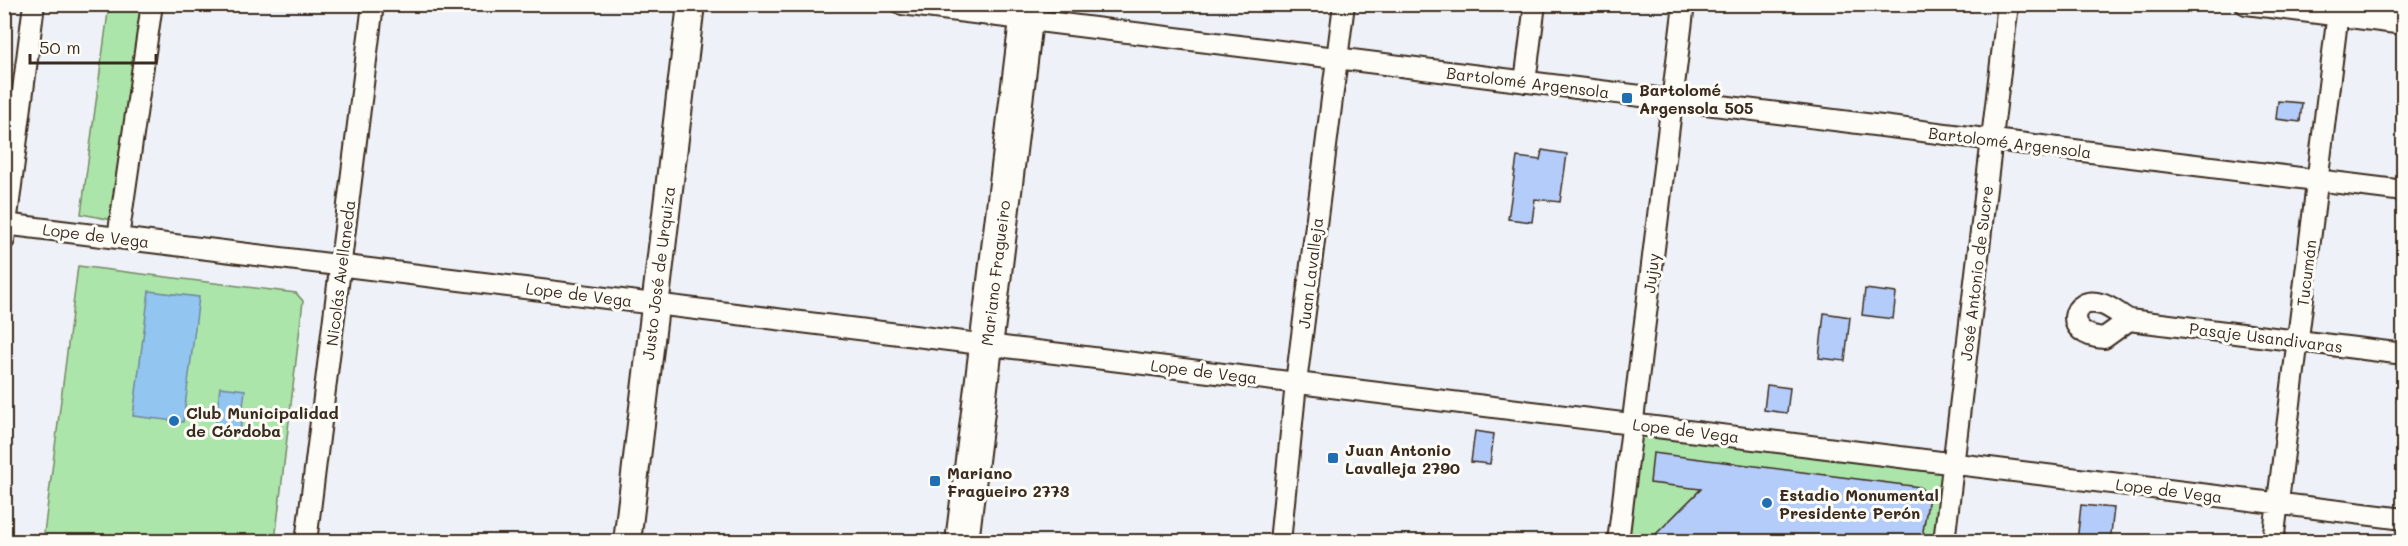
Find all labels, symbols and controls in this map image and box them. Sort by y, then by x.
scale bar [30,27,156,65]
text: 50 m [39,35,81,59]
street label: Bartolomé Argensola [1445,62,1611,102]
place label: Bartolomé Argensola 505 [1639,79,1753,118]
marker: Bartolomé Argensola 505 [1620,91,1634,105]
street label: Bartolomé Argensola [1927,122,2093,162]
street label: José Antonio de Sucre [1955,184,1997,362]
street label: Justo José de Urquiza [637,185,679,361]
street label: Nicolás Avellaneda [321,199,359,347]
street label: Mariano Fragueiro [976,199,1014,347]
street label: Juan Lavalleja [1293,216,1327,330]
street label: Lope de Vega [41,218,151,252]
street label: Tucumán [2291,238,2321,308]
street label: Jujuy [1638,252,1664,294]
street label: Lope de Vega [524,277,634,311]
street label: Pasaje Usandivaras [2188,317,2344,357]
street label: Lope de Vega [1149,354,1259,388]
place label: Club Municipalidad de Córdoba [186,402,339,441]
street label: Lope de Vega [1631,413,1741,447]
marker: Club Municipalidad de Córdoba [167,414,181,428]
place label: Juan Antonio Lavalleja 2790 [1345,439,1460,478]
marker: Juan Antonio Lavalleja 2790 [1326,451,1340,465]
place label: Mariano Fragueiro 2773 [947,462,1070,501]
street label: Lope de Vega [2114,473,2224,507]
marker: Mariano Fragueiro 2773 [928,474,942,488]
place label: Estadio Monumental Presidente Perón [1779,484,1939,523]
marker: Estadio Monumental Presidente Perón [1760,496,1774,510]

